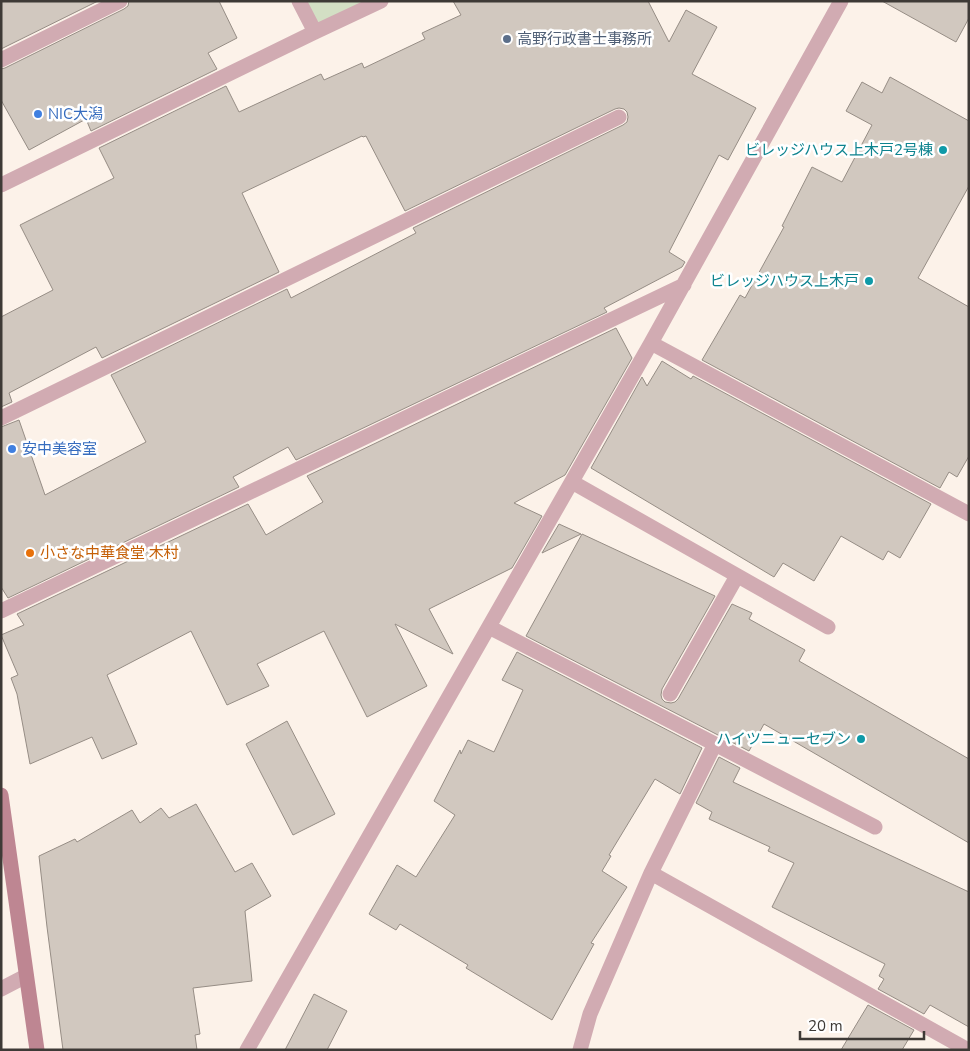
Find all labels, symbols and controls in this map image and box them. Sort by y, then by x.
place label: 高野行政書士事務所 [517,29,652,49]
marker: 高野行政書士事務所 [501,33,513,45]
place label: NIC大潟 [48,104,103,124]
marker: NIC大潟 [32,108,44,120]
place label: ビレッジハウス上木戸2号棟 [745,140,933,160]
marker: ビレッジハウス上木戸2号棟 [937,144,949,156]
place label: ビレッジハウス上木戸 [710,271,859,291]
marker: ビレッジハウス上木戸 [863,275,875,287]
place label: 安中美容室 [22,439,97,459]
marker: 安中美容室 [6,443,18,455]
place label: 小さな中華食堂 木村 [40,543,179,563]
marker: 小さな中華食堂 木村 [24,547,36,559]
place label: ハイツニューセブン [716,729,851,749]
marker: ハイツニューセブン [855,733,867,745]
scale bar [800,1008,924,1040]
text: 20 m [808,1016,843,1036]

